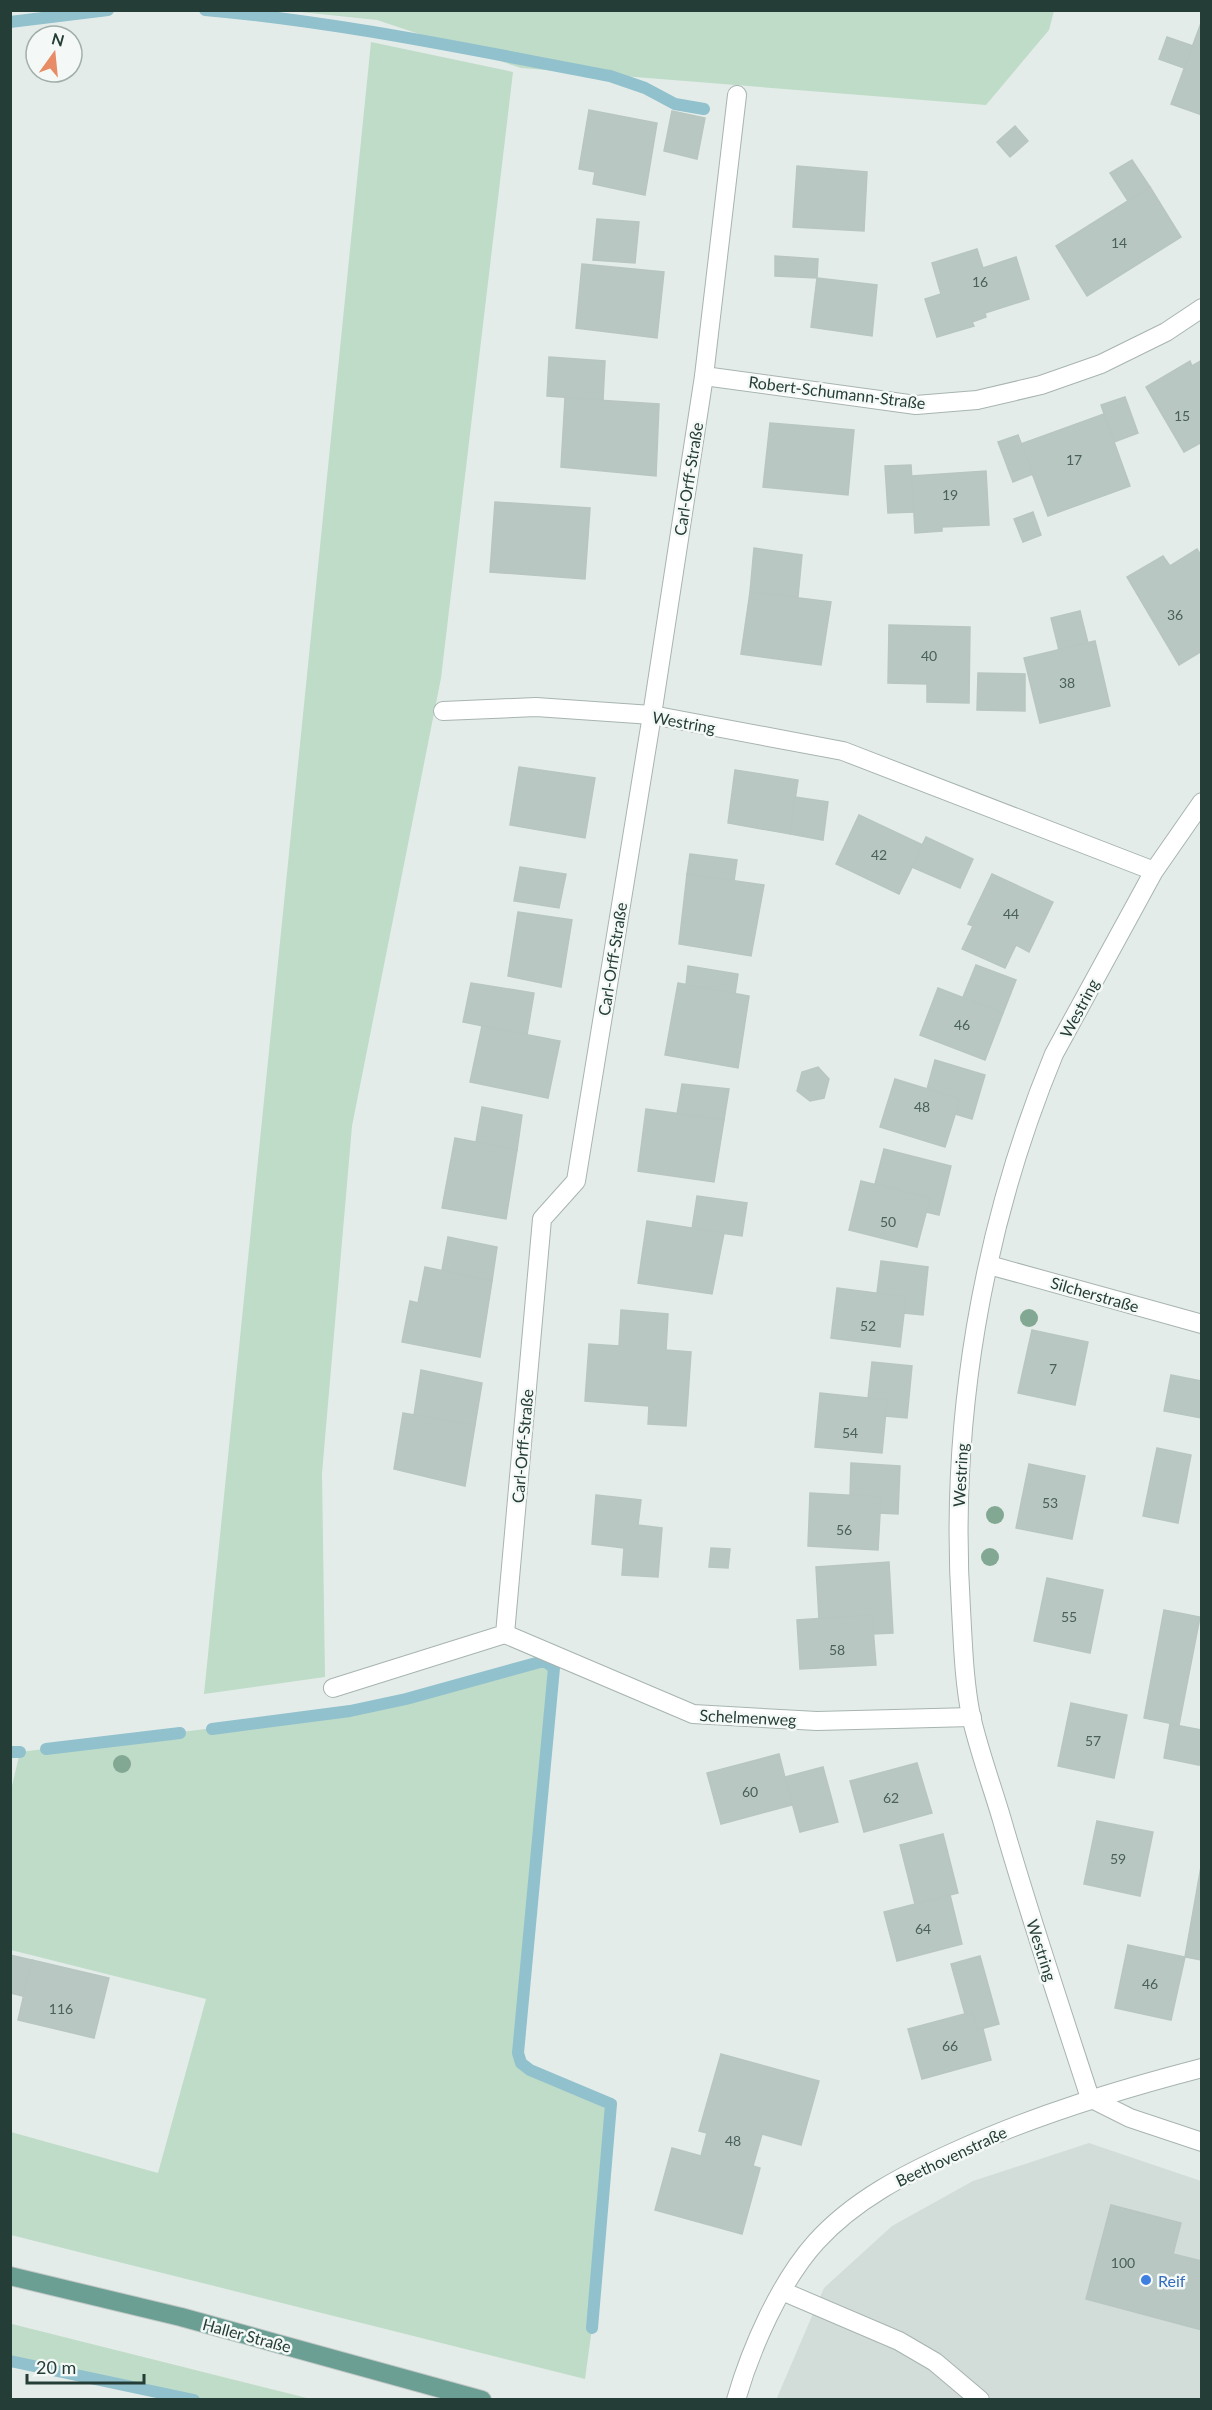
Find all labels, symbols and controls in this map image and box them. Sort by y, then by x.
north arrow [24,24,84,84]
text: N [50,28,66,50]
house number: 14 [1111,234,1127,251]
house number: 16 [972,273,988,290]
street label: Robert-Schumann-Straße [748,372,926,412]
house number: 15 [1174,407,1190,424]
street label: Carl-Orff-Straße [670,421,706,537]
house number: 17 [1066,451,1082,468]
house number: 19 [942,486,958,503]
house number: 36 [1167,606,1183,623]
house number: 40 [921,647,937,664]
house number: 38 [1059,674,1075,691]
street label: Westring [651,707,717,737]
house number: 42 [871,846,887,863]
street label: Carl-Orff-Straße [594,901,630,1017]
house number: 44 [1003,905,1019,922]
street label: Westring [1056,975,1102,1041]
house number: 46 [954,1016,970,1033]
house number: 48 [914,1098,930,1115]
house number: 50 [880,1213,896,1230]
street label: Silcherstraße [1049,1272,1141,1316]
house number: 52 [860,1317,876,1334]
house number: 7 [1049,1360,1057,1377]
street label: Carl-Orff-Straße [508,1388,536,1504]
house number: 54 [842,1424,858,1441]
street label: Westring [949,1443,971,1507]
house number: 53 [1042,1494,1058,1511]
house number: 56 [836,1521,852,1538]
house number: 55 [1061,1608,1077,1625]
house number: 58 [829,1641,845,1658]
street label: Schelmenweg [699,1705,797,1729]
house number: 57 [1085,1732,1101,1749]
house number: 60 [742,1783,758,1800]
house number: 62 [883,1789,899,1806]
house number: 59 [1110,1850,1126,1867]
street label: Westring [1023,1917,1061,1983]
house number: 64 [915,1920,931,1937]
house number: 46 [1142,1975,1158,1992]
house number: 116 [49,2000,73,2017]
house number: 66 [942,2037,958,2054]
street label: Beethovenstraße [893,2122,1009,2190]
house number: 48 [725,2132,741,2149]
house number: 100 [1111,2254,1135,2271]
place label: Reif [1158,2271,1186,2290]
marker: Reif [1139,2273,1153,2287]
street label: Haller Straße [201,2314,293,2356]
scale bar [27,2347,144,2385]
text: 20 m [36,2356,76,2378]

